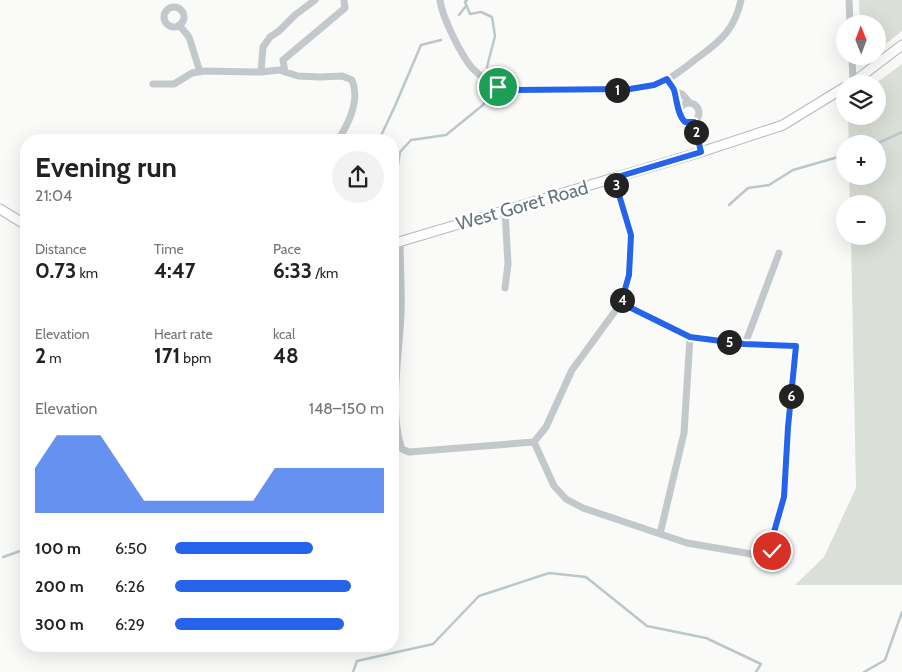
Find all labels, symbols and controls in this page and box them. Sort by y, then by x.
north arrow [836,15,886,65]
map controls [836,15,886,245]
pin [477,66,519,108]
icon: arrive [484,73,512,101]
button: layers [836,75,886,125]
pin: 1 [604,78,630,102]
text: 1 [615,81,620,99]
pin: 2 [684,120,708,144]
text: 2 [693,123,700,141]
button: + [836,135,886,185]
text: Evening run [35,150,177,184]
button: share [332,151,384,203]
pin: 3 [604,172,628,198]
street label: West Goret Road [454,176,591,235]
text: 3 [613,176,620,194]
text: 21:04 [35,186,72,205]
button: − [836,195,886,245]
text: Distance [35,240,87,258]
text: Time [154,240,184,258]
text: Pace [273,240,301,258]
text: 0.73 [35,258,76,283]
text: 4:47 [154,258,195,283]
text: 6:33 [273,258,312,283]
text: km [76,264,98,282]
text: /km [312,264,338,282]
pin: 4 [610,288,634,312]
text: 4 [618,291,627,309]
text: Elevation [35,325,90,343]
text: Heart rate [154,325,213,343]
text: kcal [273,325,295,343]
pin: 5 [716,330,742,354]
text: 5 [726,333,733,351]
text: 2 [35,343,46,368]
text: 171 [154,343,180,368]
text: 48 [273,343,299,368]
text: m [46,349,62,367]
text: bpm [180,349,211,367]
pin: 6 [778,384,804,408]
text: 6 [788,387,795,405]
text: Elevation [35,399,98,418]
text: 148–150 m [309,399,384,418]
pin [751,530,793,572]
icon: check [758,537,786,565]
text: 100 m [35,539,81,558]
text: 6:50 [115,539,147,558]
text: 200 m [35,577,84,596]
text: 6:26 [115,577,145,596]
text: 300 m [35,615,84,634]
text: 6:29 [115,615,145,634]

